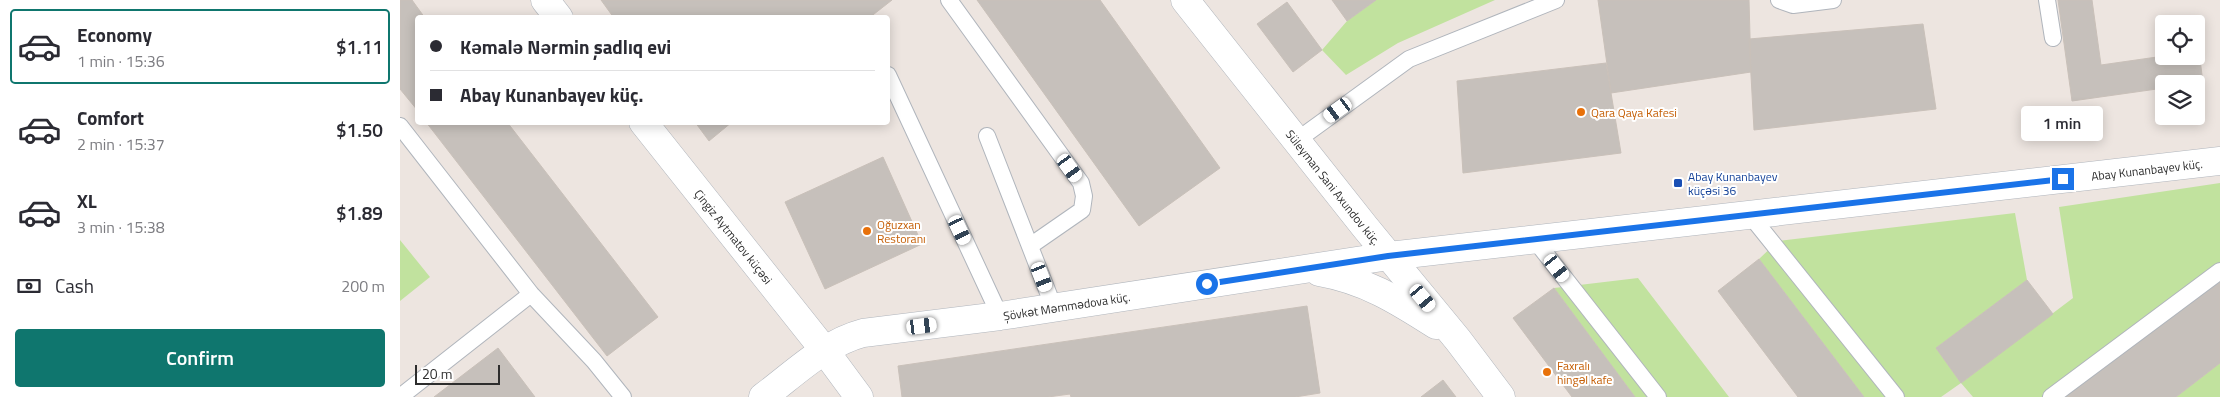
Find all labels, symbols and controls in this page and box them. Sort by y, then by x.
map controls [2155,15,2205,125]
button: locate [2155,15,2205,65]
text: Economy [77,20,152,49]
icon: car [17,24,62,69]
text: $1.11 [336,32,383,61]
text: Kəmalə Nərmin şadlıq evi [460,32,671,61]
text: 1 min · 15:36 [77,49,165,73]
button: layers [2155,75,2205,125]
text: Abay Kunanbayev küç. [460,80,643,109]
car [1321,95,1354,125]
text: Comfort [77,103,144,132]
place label: Qara Qaya Kafesi [1591,103,1677,122]
marker: Qara Qaya Kafesi [1575,106,1587,118]
callout: 1 min [2022,106,2104,142]
icon: car [17,107,62,152]
text: 1 min [2043,111,2081,135]
text: $1.50 [336,115,383,144]
street label: Süleyman Sani Axundov küç. [1282,125,1386,249]
text: 2 min · 15:37 [77,132,165,156]
car [1055,151,1084,185]
street label: Abay Kunanbayev küç. [2090,154,2204,185]
place label: Abay Kunanbayev küçəsi 36 [1688,167,1778,200]
route end [2052,168,2074,190]
marker: Abay Kunanbayev küçəsi 36 [1672,177,1684,189]
street label: Çingiz Aytmatov küçəsi [690,185,778,288]
text: XL [77,186,97,215]
icon: car [17,190,62,235]
text: $1.89 [336,198,383,227]
car [946,213,973,247]
text: 3 min · 15:38 [77,215,165,239]
place label: Oğuzxan Restoranı [877,215,926,248]
marker: Oğuzxan Restoranı [861,225,873,237]
car [1541,252,1572,284]
car [1029,260,1054,294]
text: Cash [55,271,94,300]
icon: cash [15,272,43,300]
route start [1196,273,1218,295]
text: 200 m [341,274,385,298]
car [1407,282,1438,314]
street label: Şövkət Məmmədova küç. [1002,287,1131,325]
car [906,317,937,335]
button: Confirm [15,329,385,387]
place label: Faxralı hingəl kafe [1557,356,1612,389]
scale bar [415,362,500,385]
text: 20 m [422,363,452,384]
marker: Faxralı hingəl kafe [1541,366,1553,378]

